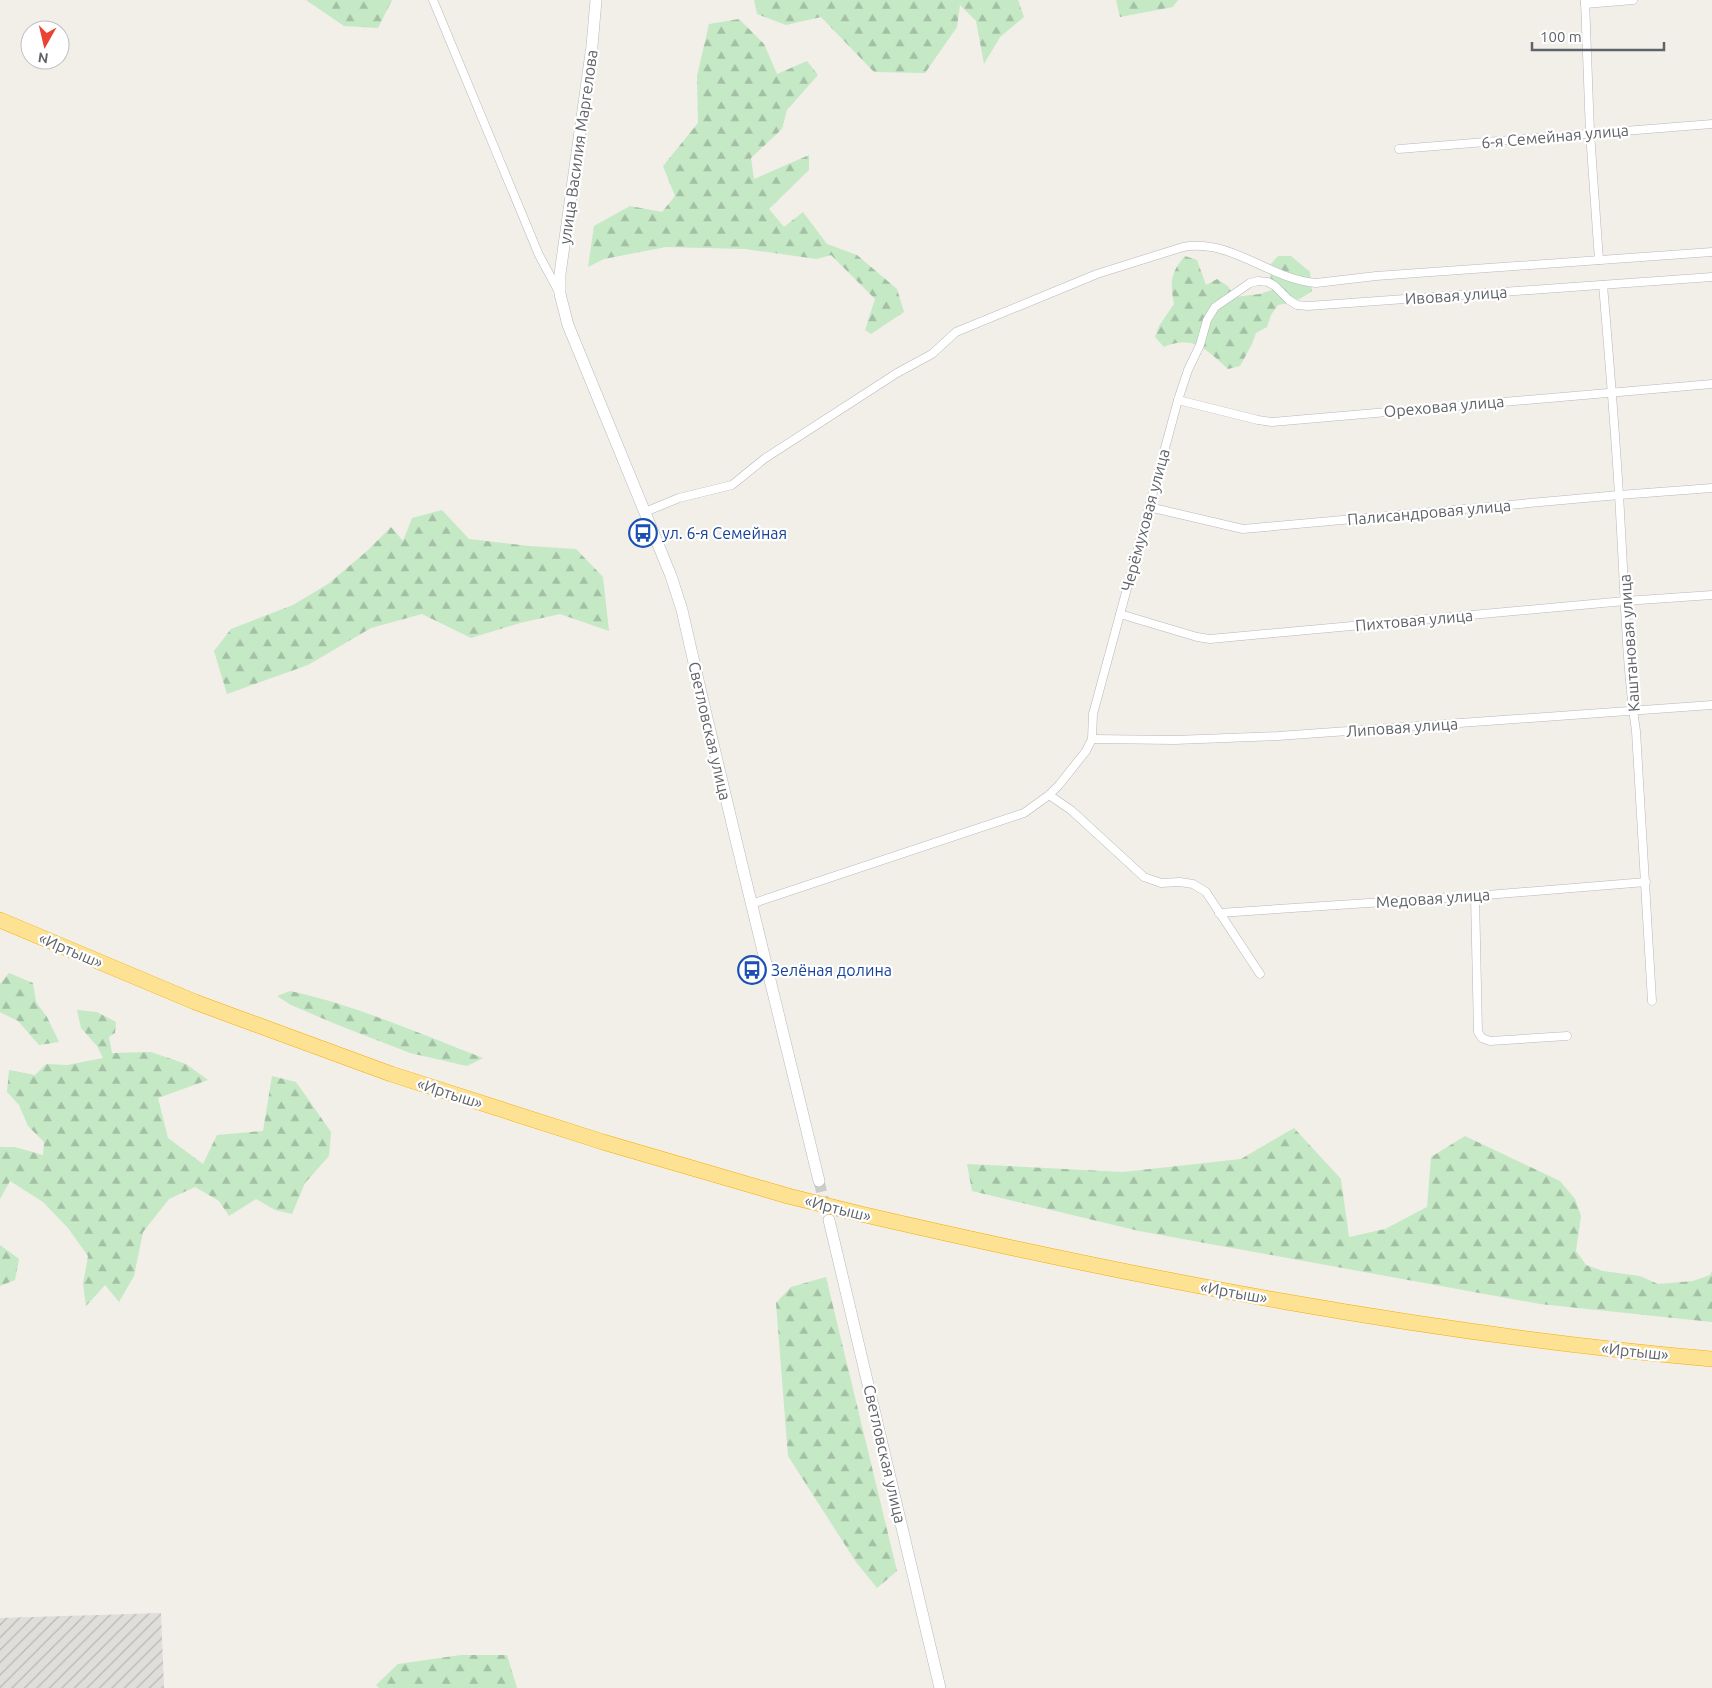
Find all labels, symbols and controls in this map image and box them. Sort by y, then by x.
north arrow [20,20,70,70]
scale bar [1532,20,1664,52]
text: 100 m [1540,28,1582,45]
text: N [37,49,49,67]
street label: улица Василия Маргелова [555,49,601,245]
street label: 6-я Семейная улица [1480,121,1630,151]
street label: Ивовая улица [1404,282,1508,308]
street label: Ореховая улица [1383,392,1505,420]
street label: Черёмуховая улица [1117,447,1173,593]
street label: Палисандровая улица [1346,496,1512,528]
bus stop icon: ул. 6-я Семейная [628,518,658,548]
place label: ул. 6-я Семейная [662,524,787,542]
street label: Каштановая улица [1615,573,1643,713]
street label: Пихтовая улица [1354,606,1474,634]
street label: Светловская улица [685,660,735,802]
street label: Липовая улица [1345,714,1459,740]
street label: Медовая улица [1375,885,1491,911]
street label: «Иртыш» [36,928,106,972]
bus stop icon: Зелёная долина [737,955,767,985]
place label: Зелёная долина [771,961,892,979]
street label: «Иртыш» [415,1074,485,1112]
street label: «Иртыш» [803,1191,873,1225]
street label: «Иртыш» [1199,1277,1269,1307]
street label: «Иртыш» [1600,1339,1670,1363]
street label: Светловская улица [860,1383,910,1525]

